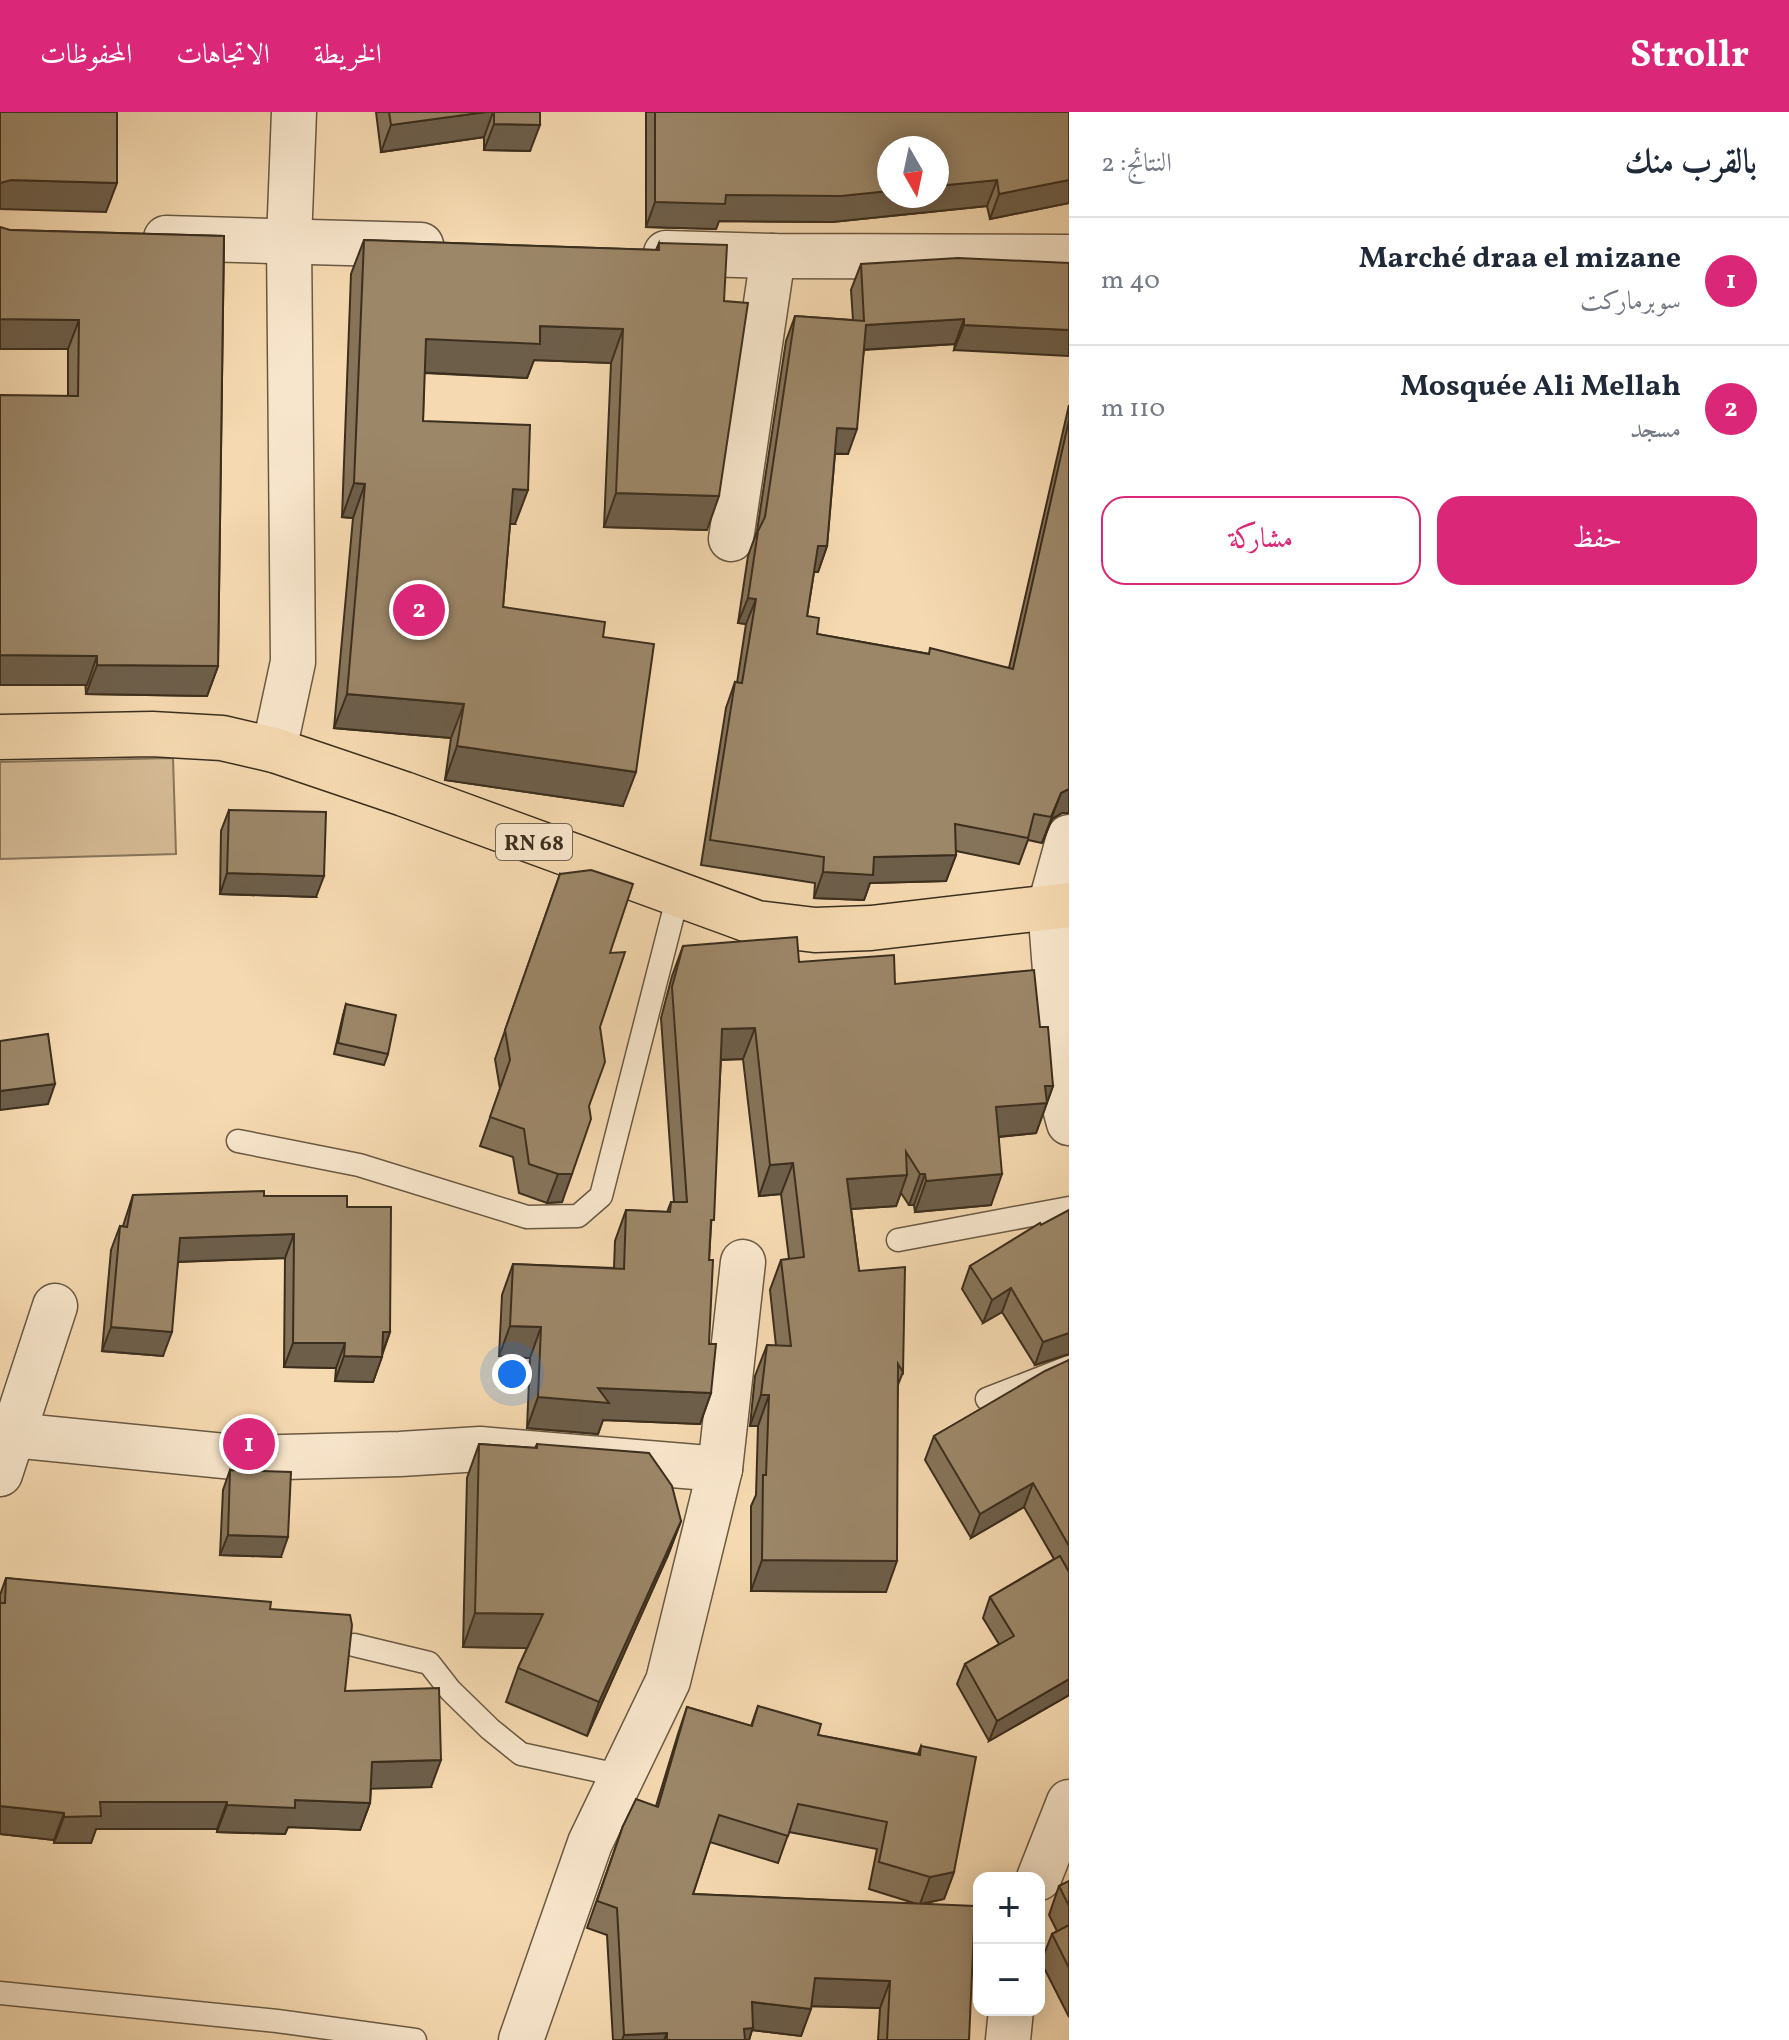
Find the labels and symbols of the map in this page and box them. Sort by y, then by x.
north arrow [877,136,949,208]
pin: 2 [393,580,445,640]
road number: RN 68 [496,824,572,860]
your location [492,1354,532,1394]
pin: 1 [223,1414,275,1474]

